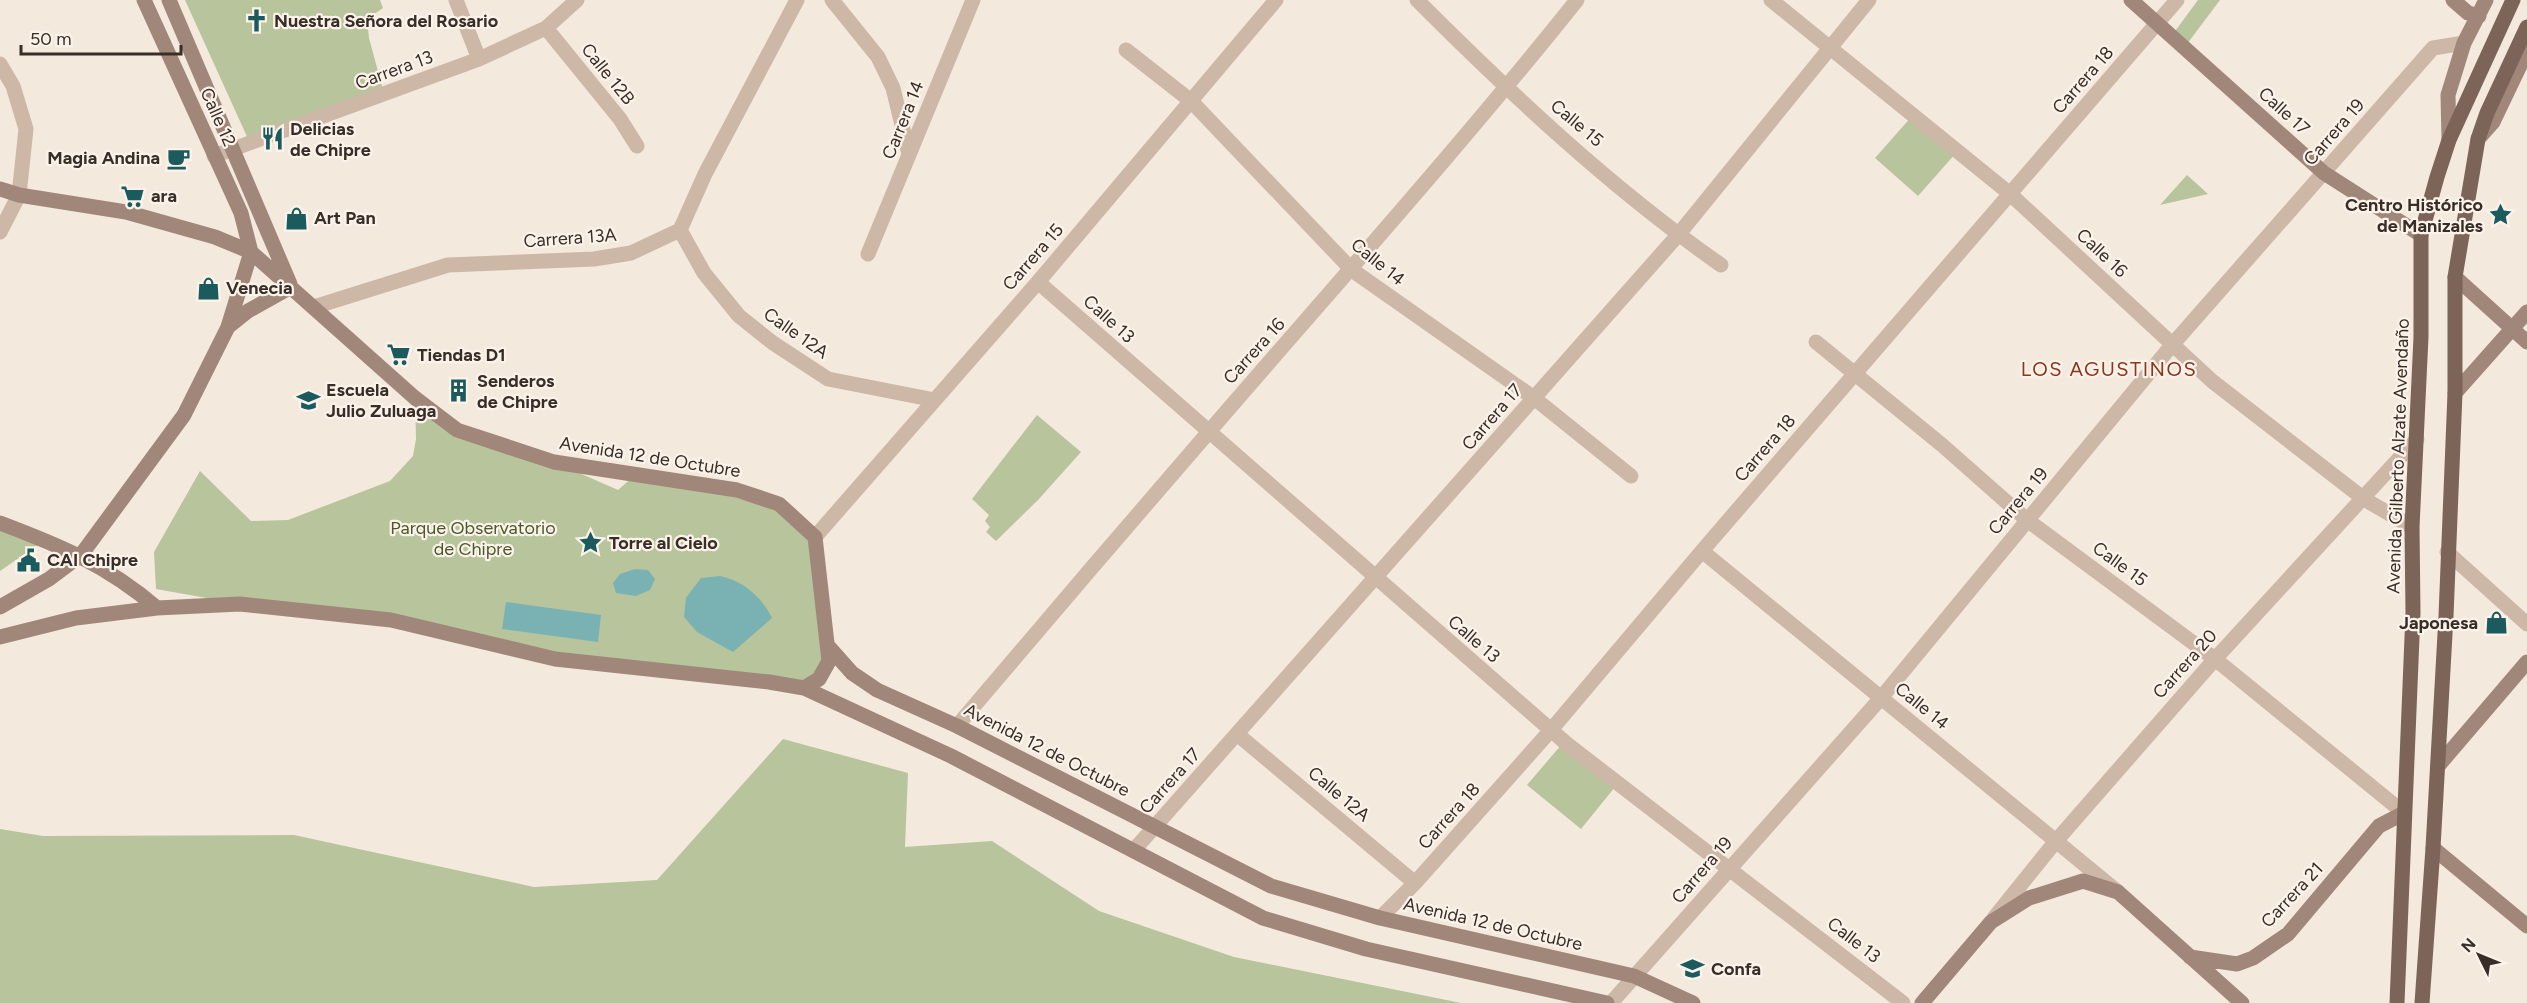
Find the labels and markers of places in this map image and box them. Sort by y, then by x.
church icon: Nuestra Señora del Rosario [243,8,269,34]
place label: Nuestra Señora del Rosario [274,10,498,32]
place label: Delicias de Chipre [290,118,371,161]
restaurant icon: Delicias de Chipre [259,126,285,152]
cafe icon: Magia Andina [165,145,191,171]
place label: Magia Andina [47,147,160,169]
supermarket icon: ara [120,183,146,209]
place label: ara [151,185,177,207]
place label: Centro Histórico de Manizales [2345,194,2484,237]
place icon: Centro Histórico de Manizales [2488,202,2514,228]
shop icon: Art Pan [283,205,309,231]
place label: Art Pan [314,207,376,229]
shop icon: Venecia [195,275,221,301]
place label: Venecia [226,277,293,299]
supermarket icon: Tiendas D1 [386,342,412,368]
place label: Tiendas D1 [417,344,506,366]
place label: Senderos de Chipre [477,370,558,413]
building icon: Senderos de Chipre [446,378,472,404]
place label: Escuela Julio Zuluaga [326,379,436,422]
school or university icon: Escuela Julio Zuluaga [295,387,321,413]
place icon: Torre al Cielo [578,530,604,556]
place label: Torre al Cielo [609,532,718,554]
public building icon: CAI Chipre [16,547,42,573]
place label: CAI Chipre [47,549,138,571]
shop icon: Japonesa [2483,610,2509,636]
place label: Japonesa [2399,612,2478,634]
school or university icon: Confa [1680,956,1706,982]
place label: Confa [1711,958,1761,980]

